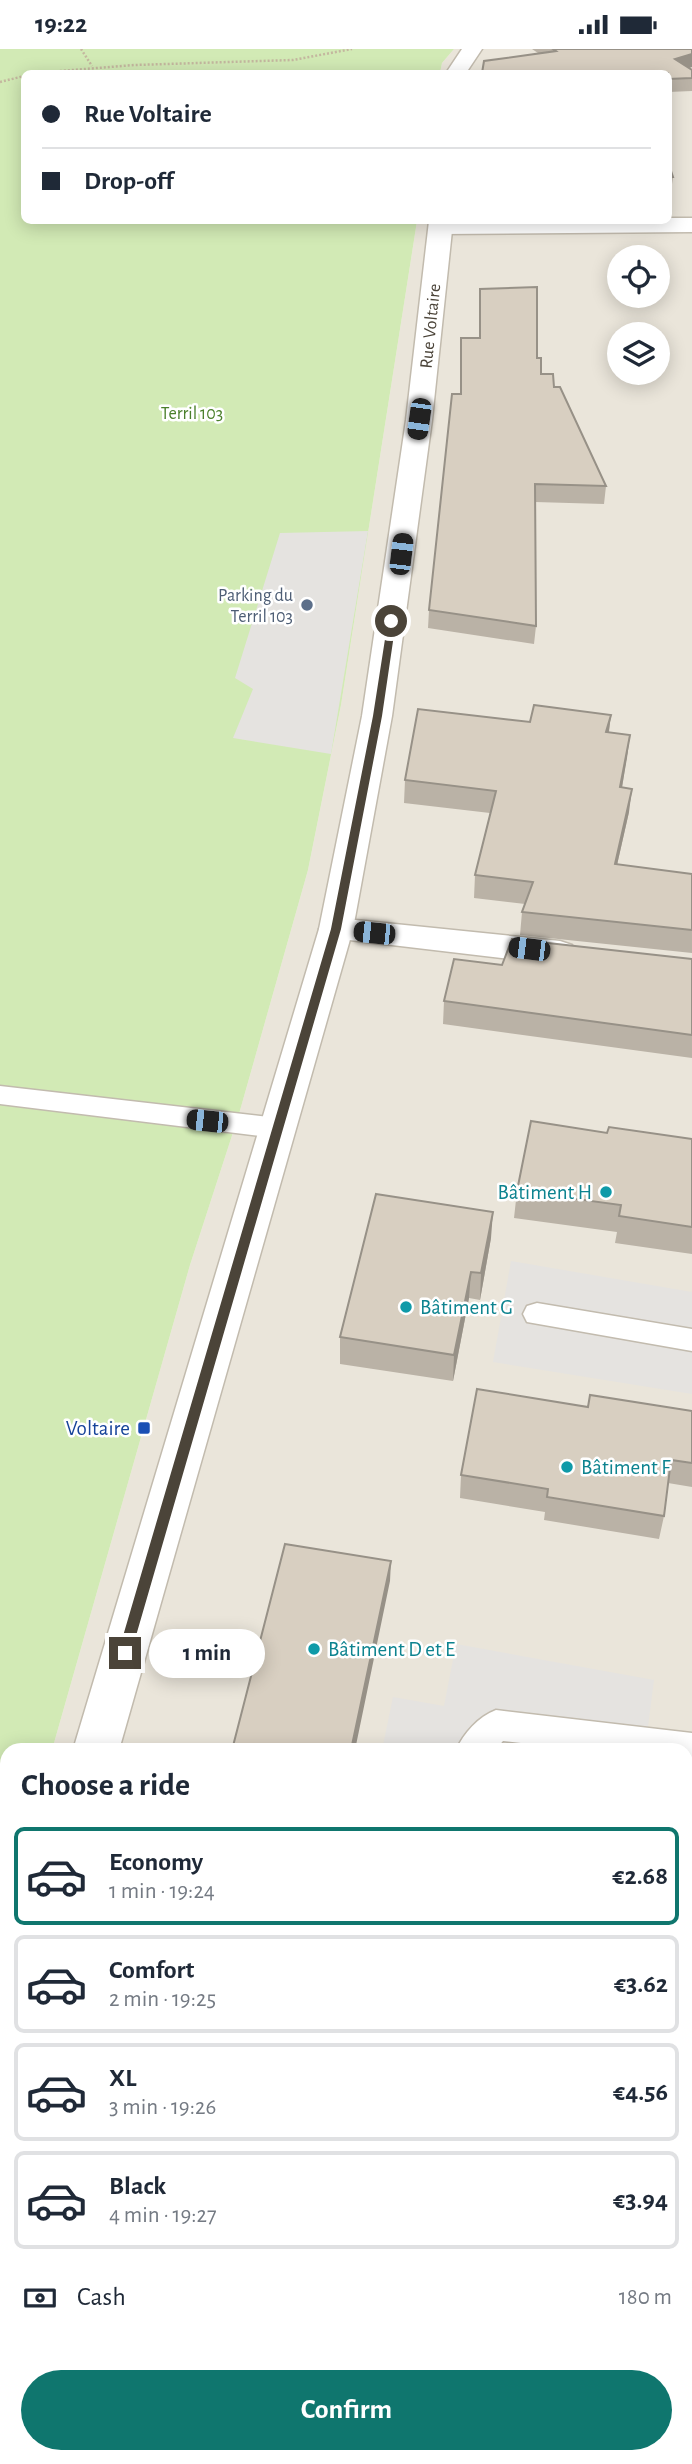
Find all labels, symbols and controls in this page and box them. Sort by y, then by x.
text: 19:22 [35,11,87,37]
text: Rue Voltaire [84,101,212,127]
text: Drop-off [84,168,173,194]
map controls [607,245,670,385]
button: locate [607,245,670,308]
street label: Rue Voltaire [418,283,444,369]
button: layers [607,322,670,385]
car [406,397,433,441]
park label: Terril 103 [161,405,223,423]
car [389,532,414,576]
place label: Parking du Terril 103 [218,587,293,626]
marker: Parking du Terril 103 [299,597,315,613]
route start [375,605,407,637]
car [353,920,396,946]
car [507,936,552,962]
car [186,1108,229,1134]
place label: Bâtiment H [497,1182,592,1203]
marker: Bâtiment H [598,1184,614,1200]
place label: Bâtiment G [420,1297,513,1318]
marker: Bâtiment G [398,1299,414,1315]
place label: Voltaire [66,1418,130,1439]
marker: Voltaire [136,1420,152,1436]
place label: Bâtiment F [581,1457,671,1478]
marker: Bâtiment F [559,1459,575,1475]
callout: 1 min [150,1629,265,1677]
route end [109,1637,141,1669]
place label: Bâtiment D et E [328,1639,455,1660]
marker: Bâtiment D et E [306,1641,322,1657]
text: 1 min [183,1642,231,1665]
text: Choose a ride [21,1769,190,1801]
icon: car [25,1845,88,1908]
text: Economy [109,1849,203,1875]
text: €2.68 [612,1863,668,1889]
text: 1 min · 19:24 [109,1880,215,1903]
icon: car [25,1953,88,2016]
text: Comfort [109,1957,194,1983]
text: €3.62 [614,1971,668,1997]
text: 2 min · 19:25 [109,1988,216,2011]
icon: car [25,2061,88,2124]
text: XL [109,2065,136,2091]
text: €4.56 [613,2079,668,2105]
text: 3 min · 19:26 [109,2096,216,2119]
icon: car [25,2169,88,2232]
text: Black [109,2173,166,2199]
text: €3.94 [613,2187,668,2213]
text: 4 min · 19:27 [109,2204,217,2227]
icon: cash [21,2279,59,2317]
text: Cash [77,2284,126,2310]
text: 180 m [619,2286,672,2309]
button: Confirm [21,2370,672,2450]

